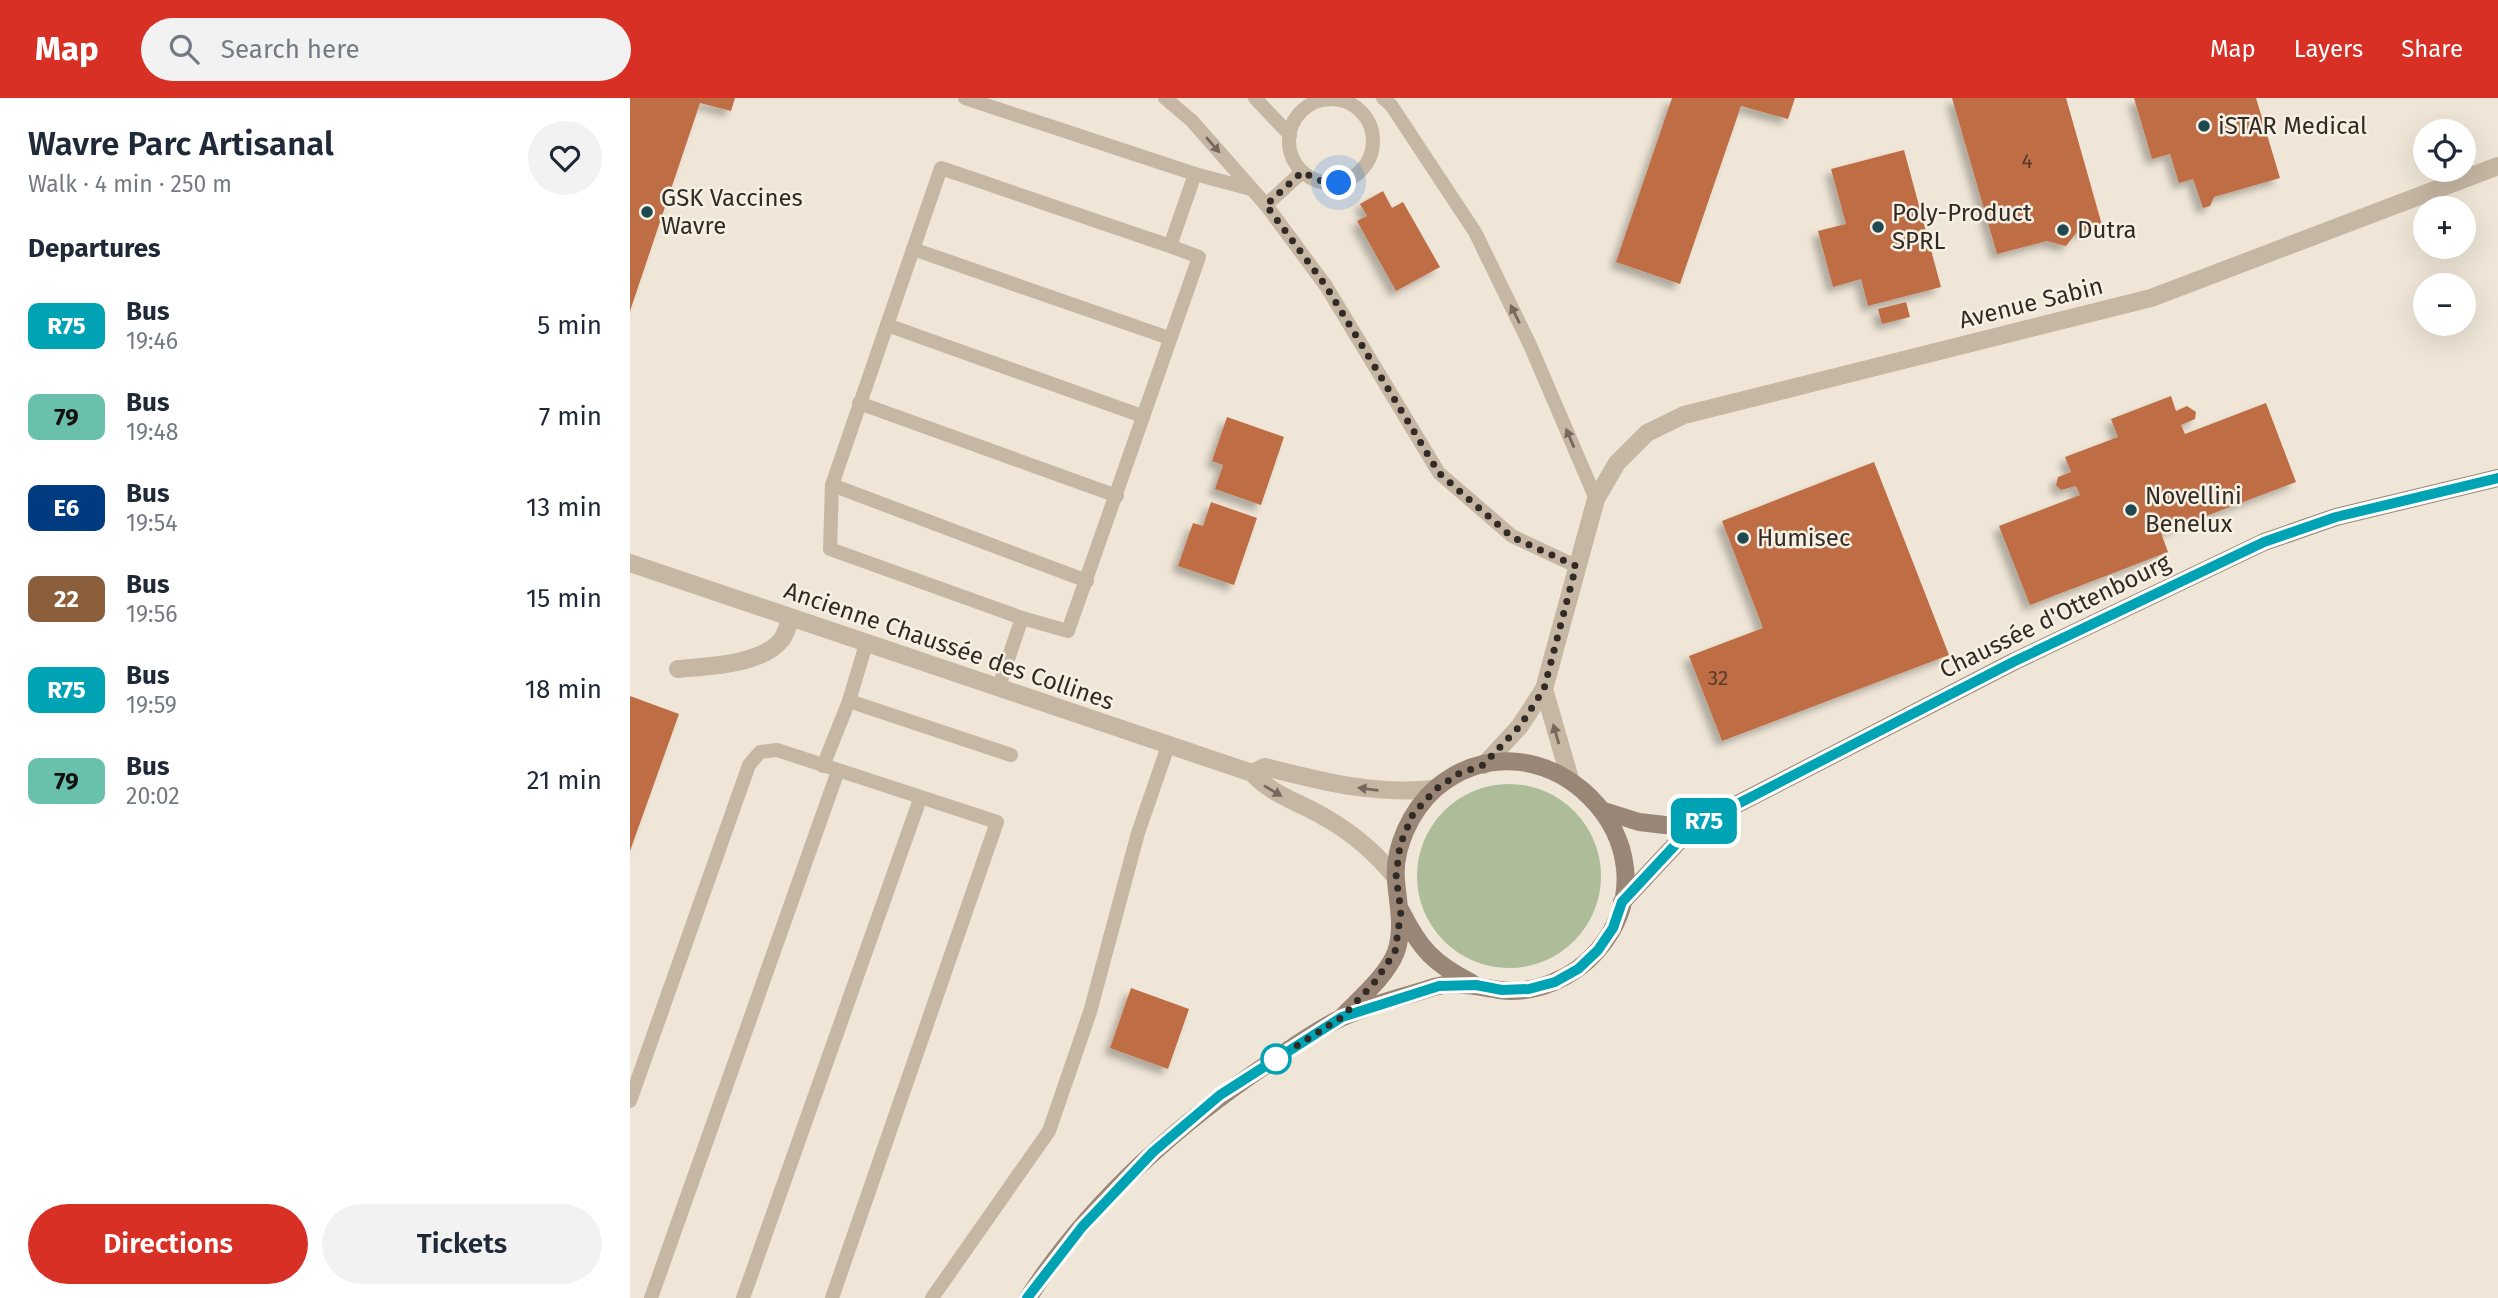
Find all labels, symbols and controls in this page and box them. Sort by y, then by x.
search box [141,18,631,81]
text: Map [35,29,99,69]
icon: search [165,30,203,68]
text: Search here [221,34,360,65]
text: Map [2210,35,2256,63]
text: Layers [2294,35,2363,63]
text: Share [2401,35,2463,63]
place label: iSTAR Medical [2218,112,2367,140]
marker: iSTAR Medical [2196,118,2212,134]
map controls [2413,119,2476,336]
button: locate [2413,119,2476,182]
button: heart [528,121,602,195]
text: Wavre Parc Artisanal [28,124,334,164]
one-way arrow [1205,137,1220,154]
house number: 4 [2021,148,2033,174]
your location [1321,165,1356,200]
text: Walk · 4 min · 250 m [28,170,232,198]
place label: GSK Vaccines Wavre [661,184,803,240]
button: + [2413,196,2476,259]
place label: Poly-Product SPRL [1892,199,2032,255]
marker: GSK Vaccines Wavre [639,204,655,220]
place label: Dutra [2077,216,2137,244]
marker: Poly-Product SPRL [1870,219,1886,235]
marker: Dutra [2055,222,2071,238]
text: Departures [28,233,161,264]
street label: Avenue Sabin [1956,272,2106,334]
button: − [2413,273,2476,336]
text: Bus [126,296,169,327]
one-way arrow [1509,304,1521,324]
text: 5 min [537,310,602,341]
text: R75 [47,312,86,340]
text: 19:46 [126,327,178,355]
text: Bus [126,387,169,418]
text: 7 min [539,401,602,432]
text: 79 [54,403,79,431]
text: 19:48 [126,418,178,446]
one-way arrow [1564,427,1575,448]
text: Bus [126,478,169,509]
place label: Novellini Benelux [2145,482,2242,538]
text: 13 min [526,492,602,523]
text: E6 [54,494,79,522]
marker: Novellini Benelux [2123,502,2139,518]
text: 19:54 [126,509,177,537]
place label: Humisec [1757,524,1850,552]
marker: Humisec [1735,530,1751,546]
street label: Chaussée d'Ottenbourg [1935,548,2175,684]
text: Bus [126,569,169,600]
street label: Ancienne Chaussée des Collines [780,576,1118,716]
text: 15 min [526,583,602,614]
text: 22 [54,585,79,613]
text: 19:56 [126,600,177,628]
text: Bus [126,660,169,691]
house number: 32 [1708,665,1728,691]
text: 18 min [525,674,602,705]
text: R75 [47,676,86,704]
text: 19:59 [126,691,177,719]
one-way arrow [1551,723,1561,744]
text: Bus [126,751,169,782]
text: 21 min [527,765,602,796]
text: 79 [54,767,79,795]
text: 20:02 [126,782,180,810]
one-way arrow [1356,783,1378,794]
one-way arrow [1263,784,1283,797]
line badge: R75 [1664,798,1744,844]
text: R75 [1685,807,1723,835]
unlabelled marker [1261,1044,1291,1074]
button: Directions [28,1204,308,1284]
button: Tickets [322,1204,602,1284]

